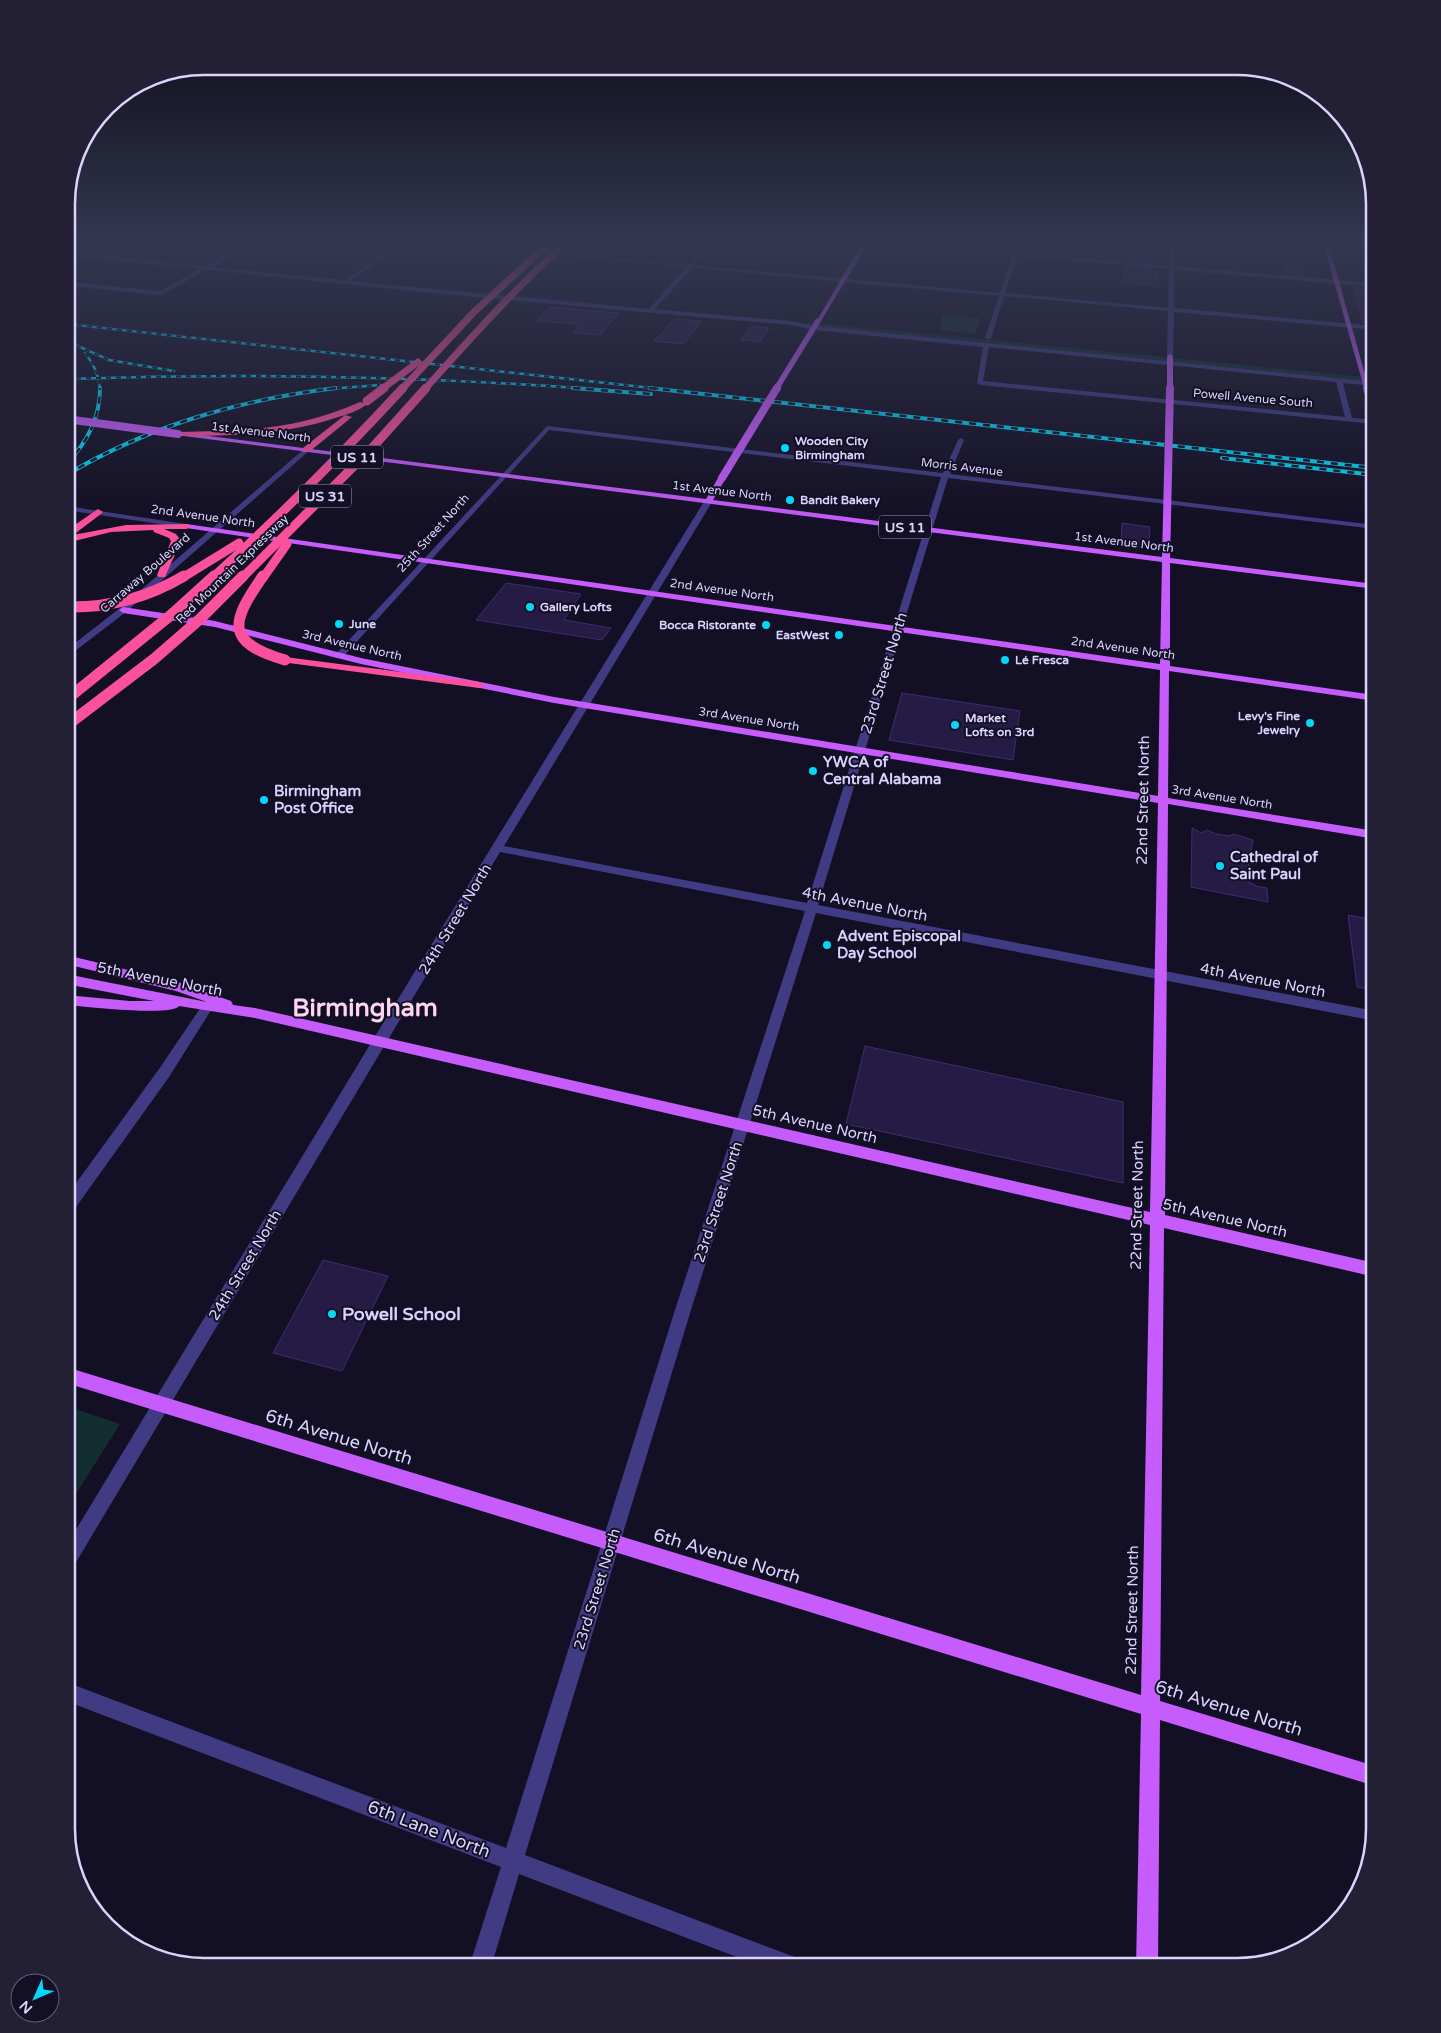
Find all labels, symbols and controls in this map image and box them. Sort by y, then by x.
street label: Powell Avenue South [1192,386,1314,410]
street label: 1st Avenue North [210,419,312,445]
place label: Wooden City Birmingham [795,434,869,463]
marker: Wooden City Birmingham [779,442,791,454]
road number: US 11 [331,446,383,468]
street label: Morris Avenue [920,455,1004,479]
street label: 1st Avenue North [671,478,773,504]
road number: US 31 [299,484,351,508]
street label: 25th Street North [394,491,472,575]
place label: Bandit Bakery [800,493,881,508]
marker: Bandit Bakery [784,494,796,506]
street label: 2nd Avenue North [150,502,256,530]
street label: Red Mountain Expressway [173,511,292,626]
road number: US 11 [879,516,931,538]
street label: 1st Avenue North [1073,529,1175,555]
street label: Carraway Boulevard [97,530,193,616]
street label: 2nd Avenue North [669,576,775,604]
place label: Gallery Lofts [540,600,612,615]
marker: Gallery Lofts [524,601,536,613]
street label: 23rd Street North [857,610,911,736]
place label: June [348,617,376,631]
marker: June [333,618,345,630]
place label: Bocca Ristorante [659,618,756,632]
marker: Bocca Ristorante [760,619,772,631]
street label: 3rd Avenue North [301,627,403,663]
place label: EastWest [776,628,829,642]
marker: EastWest [833,629,845,641]
street label: 2nd Avenue North [1070,634,1176,662]
place label: Lé Fresca [1015,653,1069,667]
marker: Lé Fresca [999,654,1011,666]
street label: 3rd Avenue North [698,704,800,734]
place label: Levy's Fine Jewelry [1238,709,1301,738]
place label: Market Lofts on 3rd [965,711,1034,739]
marker: Levy's Fine Jewelry [1304,717,1316,729]
marker: Market Lofts on 3rd [949,719,961,731]
street label: 22nd Street North [1133,735,1153,865]
place label: YWCA of Central Alabama [823,753,942,788]
marker: YWCA of Central Alabama [807,765,819,777]
place label: Birmingham Post Office [274,782,361,817]
street label: 3rd Avenue North [1171,782,1273,812]
marker: Birmingham Post Office [258,794,270,806]
place label: Cathedral of Saint Paul [1230,848,1318,883]
street label: 24th Street North [415,860,495,978]
marker: Cathedral of Saint Paul [1214,860,1226,872]
street label: 4th Avenue North [801,883,929,925]
place label: Advent Episcopal Day School [837,927,961,963]
marker: Advent Episcopal Day School [821,939,833,951]
street label: 5th Avenue North [96,958,224,1000]
street label: 4th Avenue North [1199,959,1327,1001]
district label: Birmingham [292,993,438,1023]
street label: 5th Avenue North [751,1101,879,1147]
street label: 23rd Street North [690,1139,746,1265]
street label: 22nd Street North [1127,1140,1147,1270]
street label: 5th Avenue North [1161,1195,1289,1241]
street label: 24th Street North [205,1206,285,1324]
place label: Powell School [342,1303,461,1325]
marker: Powell School [326,1308,338,1320]
street label: 6th Avenue North [263,1404,415,1470]
street label: 6th Avenue North [651,1523,803,1589]
street label: 23rd Street North [570,1526,624,1652]
street label: 22nd Street North [1122,1545,1142,1675]
street label: 6th Avenue North [1153,1675,1305,1741]
street label: 6th Lane North [364,1795,494,1863]
north arrow [10,1973,60,2023]
text: N [16,1997,36,2017]

